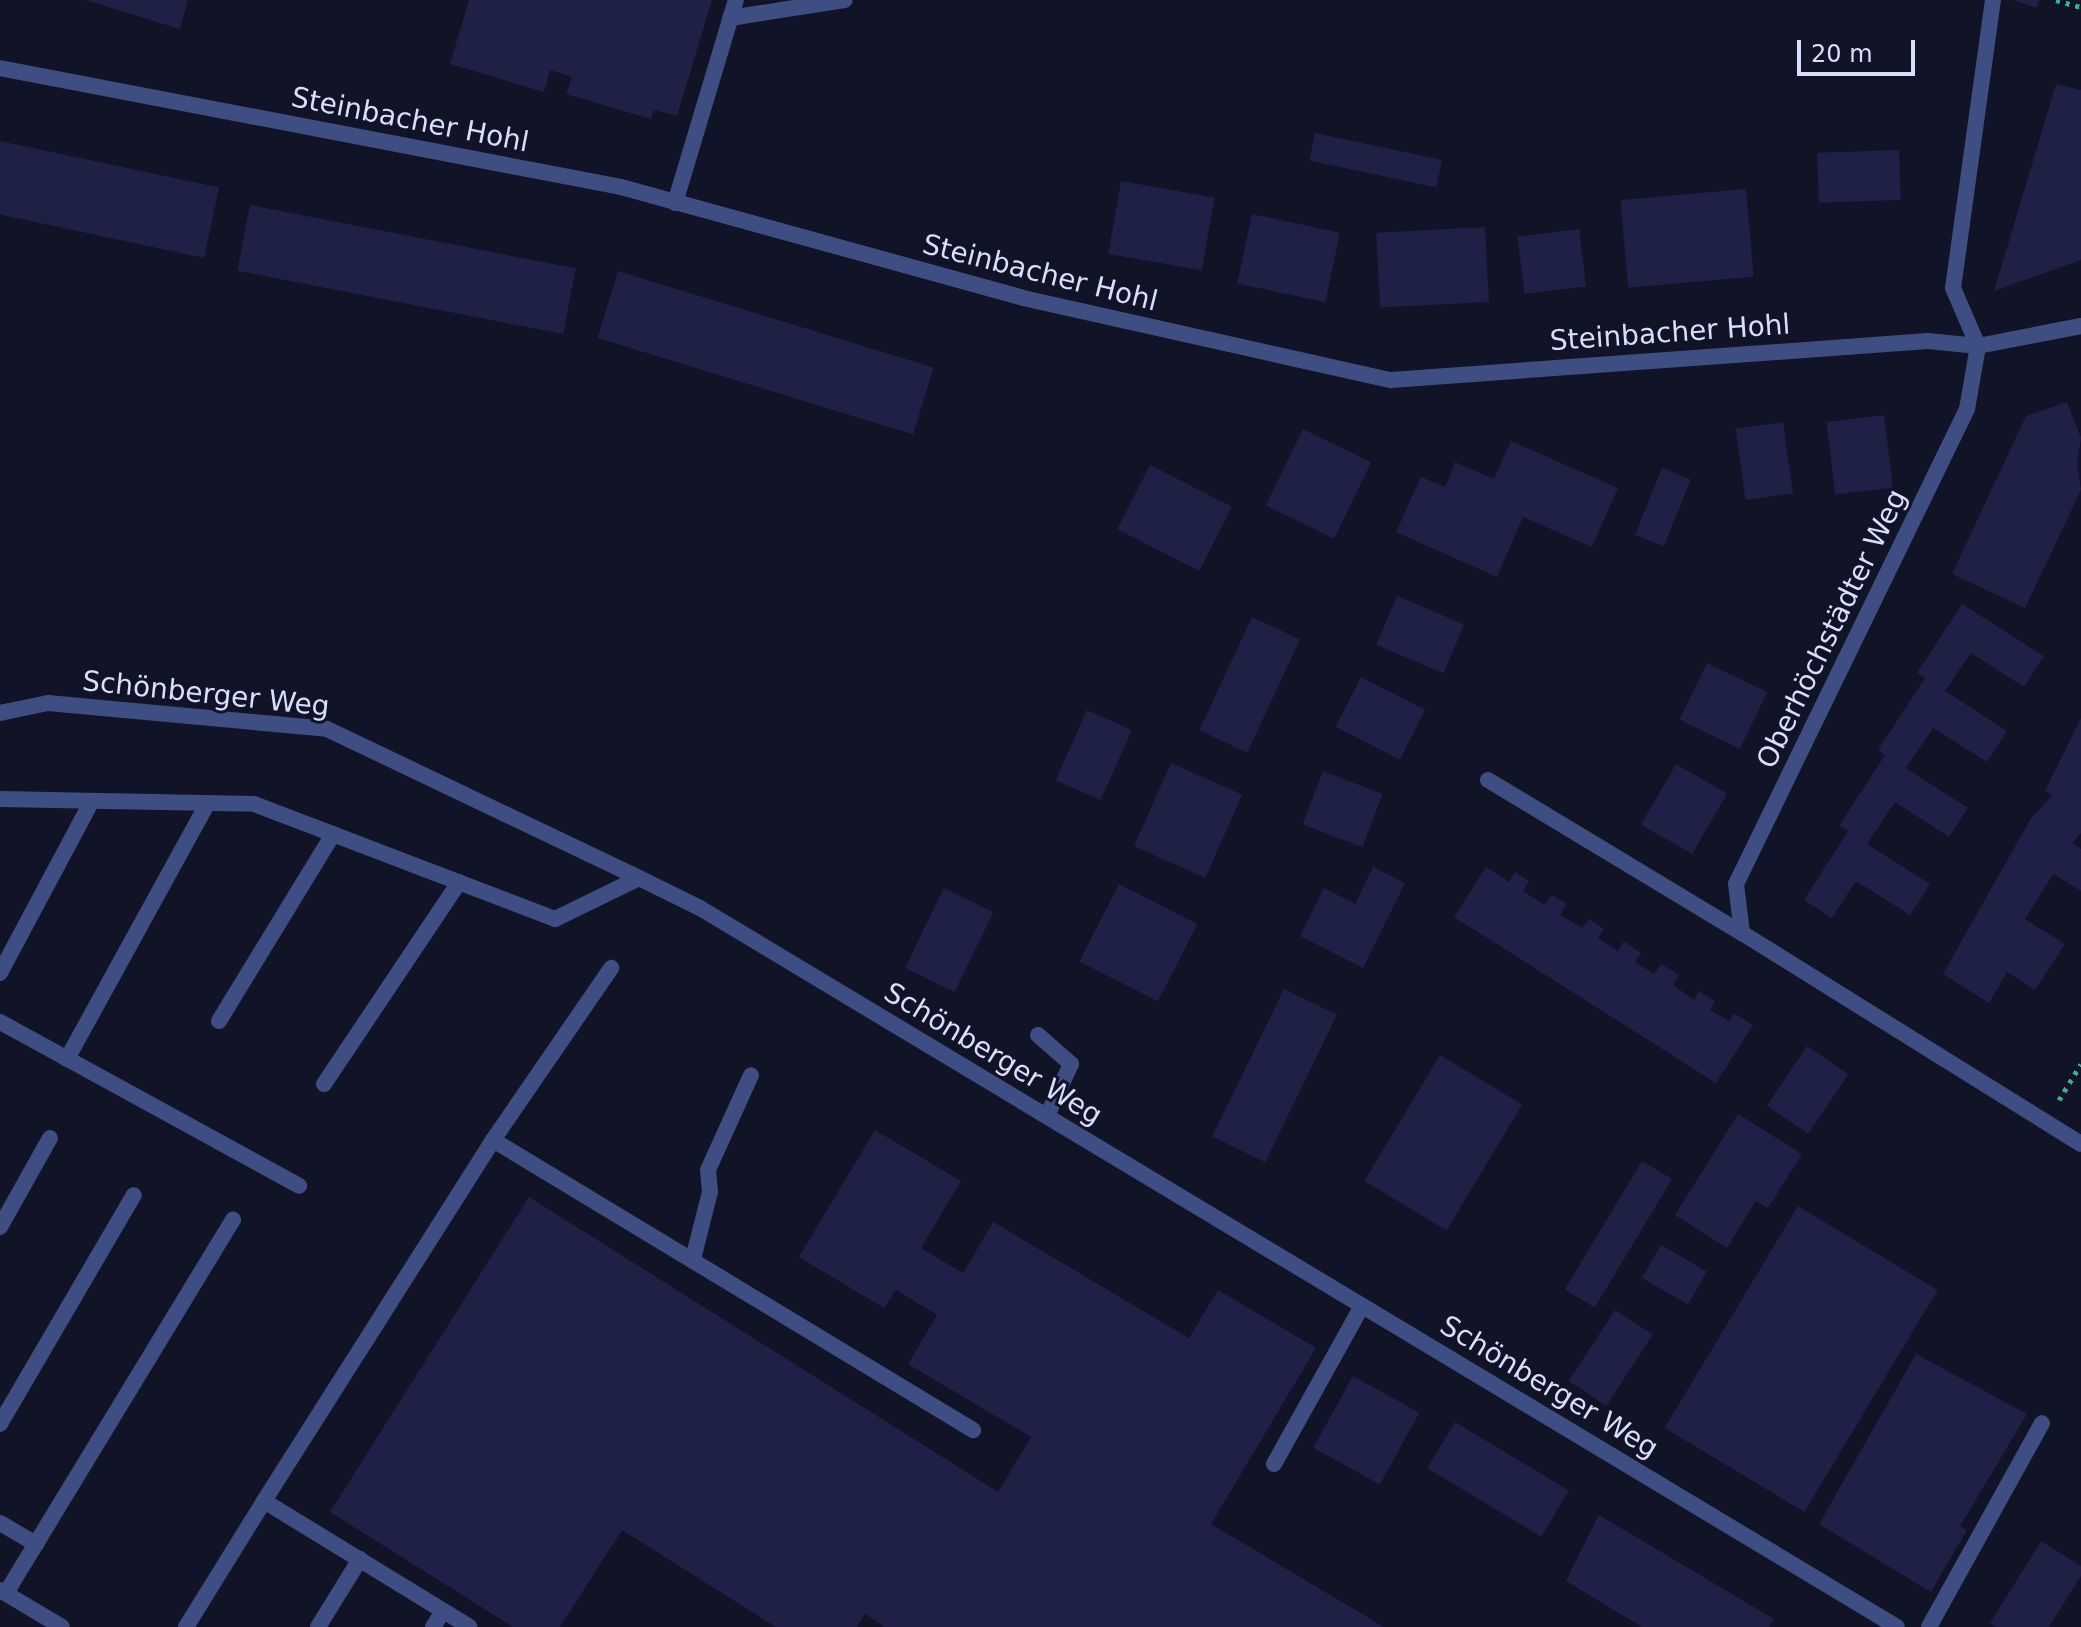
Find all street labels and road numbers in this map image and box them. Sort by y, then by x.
street label: Steinbacher Hohl [289,81,531,159]
street label: Steinbacher Hohl [919,228,1161,318]
street label: Steinbacher Hohl [1549,308,1791,358]
street label: Oberhöchstädter Weg [1750,484,1914,774]
street label: Schönberger Weg [81,664,331,724]
street label: Schönberger Weg [878,976,1108,1132]
street label: Schönberger Weg [1434,1309,1664,1465]

